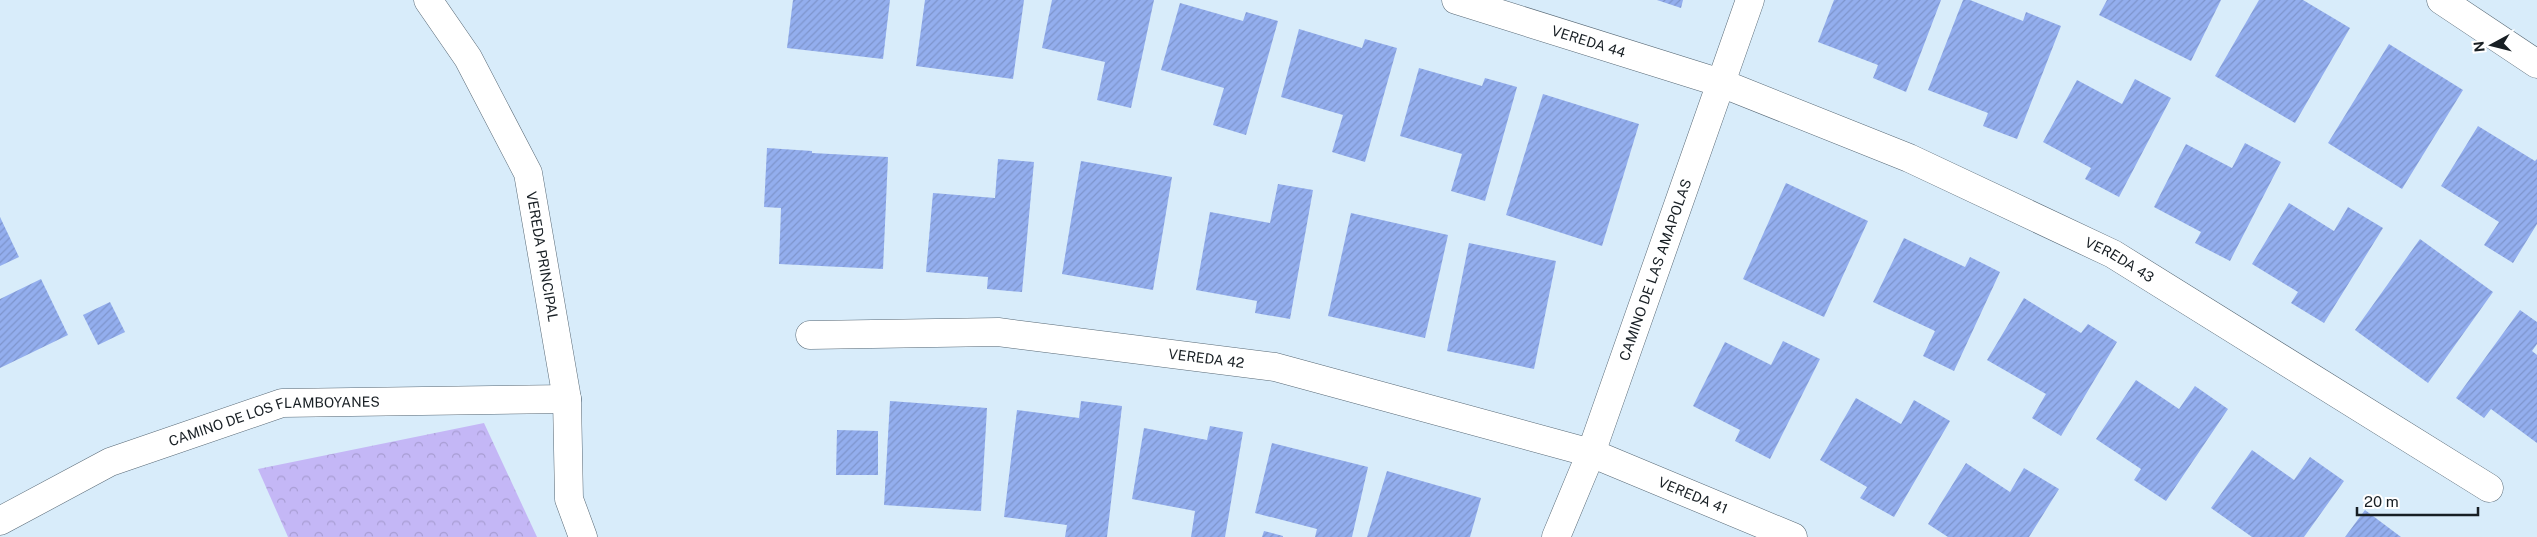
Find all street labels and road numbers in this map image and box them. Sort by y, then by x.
street label: VEREDA 44 [1550,22,1628,61]
street label: CAMINO DE LAS AMAPOLAS [1616,177,1695,363]
street label: VEREDA PRINCIPAL [523,190,562,323]
street label: VEREDA 43 [2082,234,2157,286]
street label: VEREDA 42 [1167,346,1245,371]
street label: CAMINO DE LOS FLAMBOYANES [167,394,380,449]
street label: VEREDA 41 [1656,474,1730,517]

